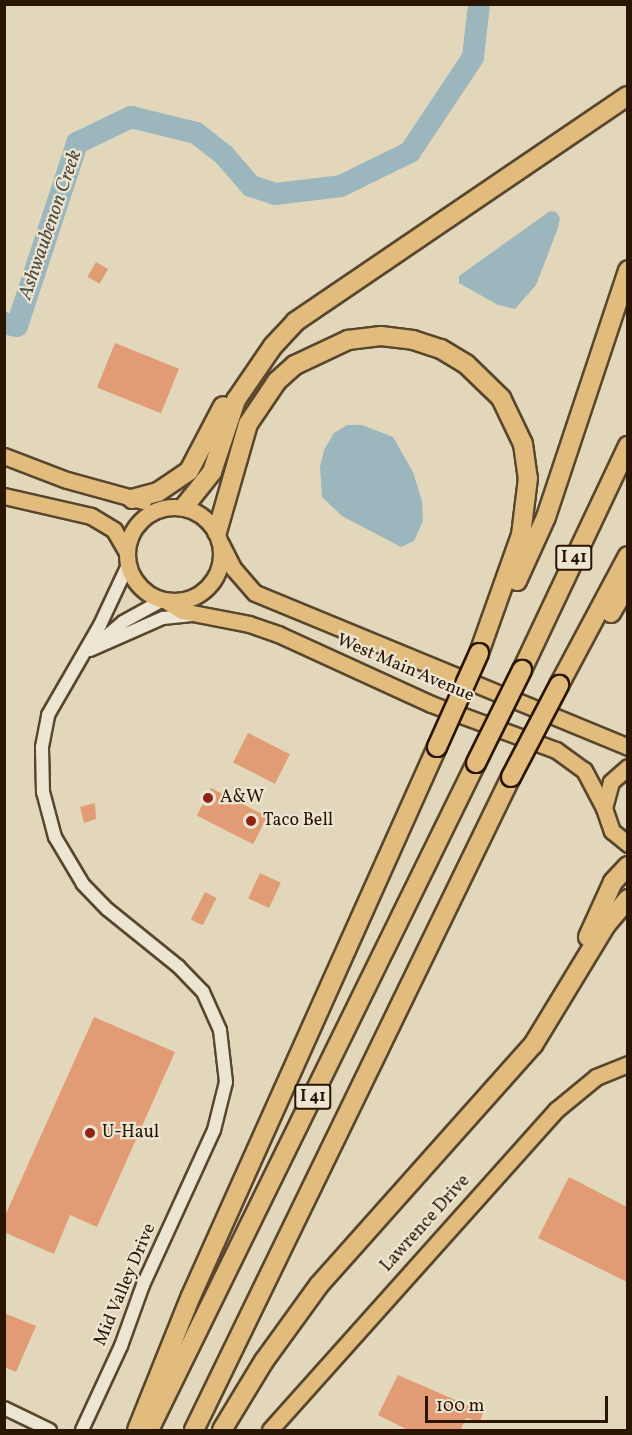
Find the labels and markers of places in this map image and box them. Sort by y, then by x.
place label: A&W [220,787,264,809]
marker: A&W [201,791,215,805]
place label: Taco Bell [263,810,333,832]
marker: Taco Bell [244,814,258,828]
place label: U-Haul [102,1122,159,1144]
marker: U-Haul [83,1126,97,1140]

